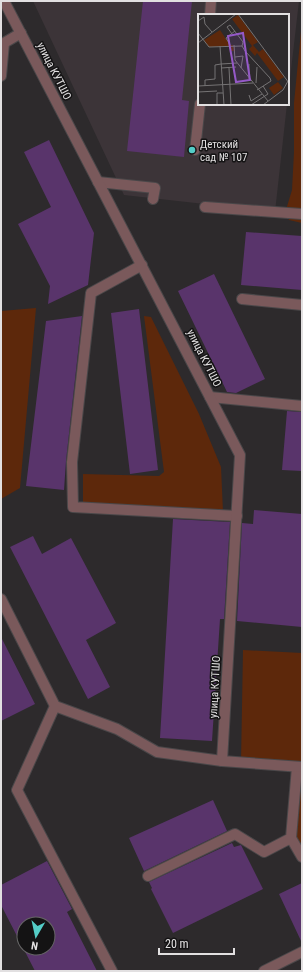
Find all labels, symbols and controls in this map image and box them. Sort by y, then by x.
inset map [198,14,289,105]
street label: улица КУТШО [34,40,74,102]
place label: Детский сад № 107 [200,138,247,164]
marker: Детский сад № 107 [187,145,197,155]
street label: улица КУТШО [184,327,224,389]
street label: улица КУТШО [207,655,223,719]
north arrow [16,916,56,956]
scale bar [159,930,234,956]
text: 20 m [165,937,189,951]
text: N [30,938,39,952]

